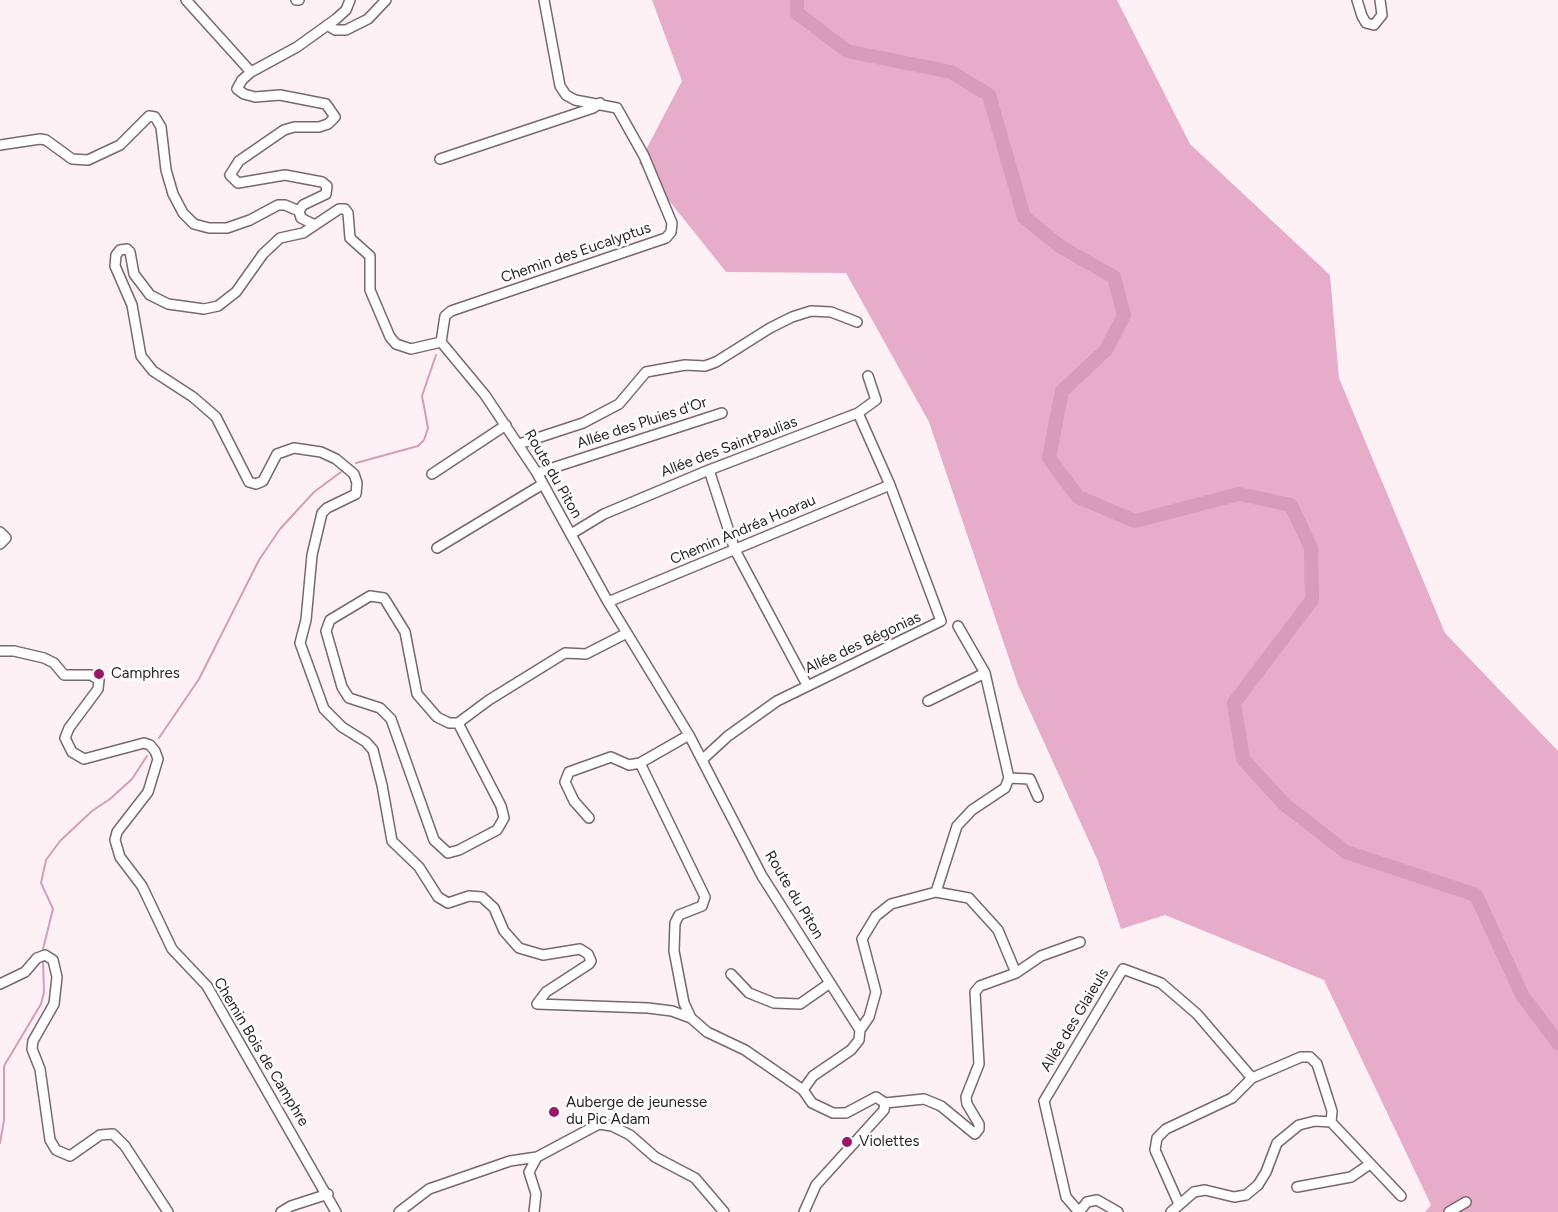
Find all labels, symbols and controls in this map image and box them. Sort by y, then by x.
street label: Chemin des Eucalyptus [499,219,653,287]
street label: Allée des Pluies d'Or [575,393,709,453]
street label: Allée des SaintPaulias [658,413,800,481]
street label: Route du Piton [520,426,586,522]
street label: Chemin Andréa Hoarau [668,491,818,569]
street label: Allée des Bégonias [802,608,924,678]
place label: Camphres [111,665,180,683]
marker: Camphres [92,667,106,681]
street label: Route du Piton [761,848,827,942]
street label: Allée des Glaieuls [1037,965,1113,1075]
street label: Chemin Bois de Camphre [209,974,313,1130]
place label: Auberge de jeunesse du Pic Adam [566,1094,707,1129]
marker: Auberge de jeunesse du Pic Adam [547,1105,561,1119]
place label: Violettes [859,1133,920,1151]
marker: Violettes [840,1135,854,1149]

